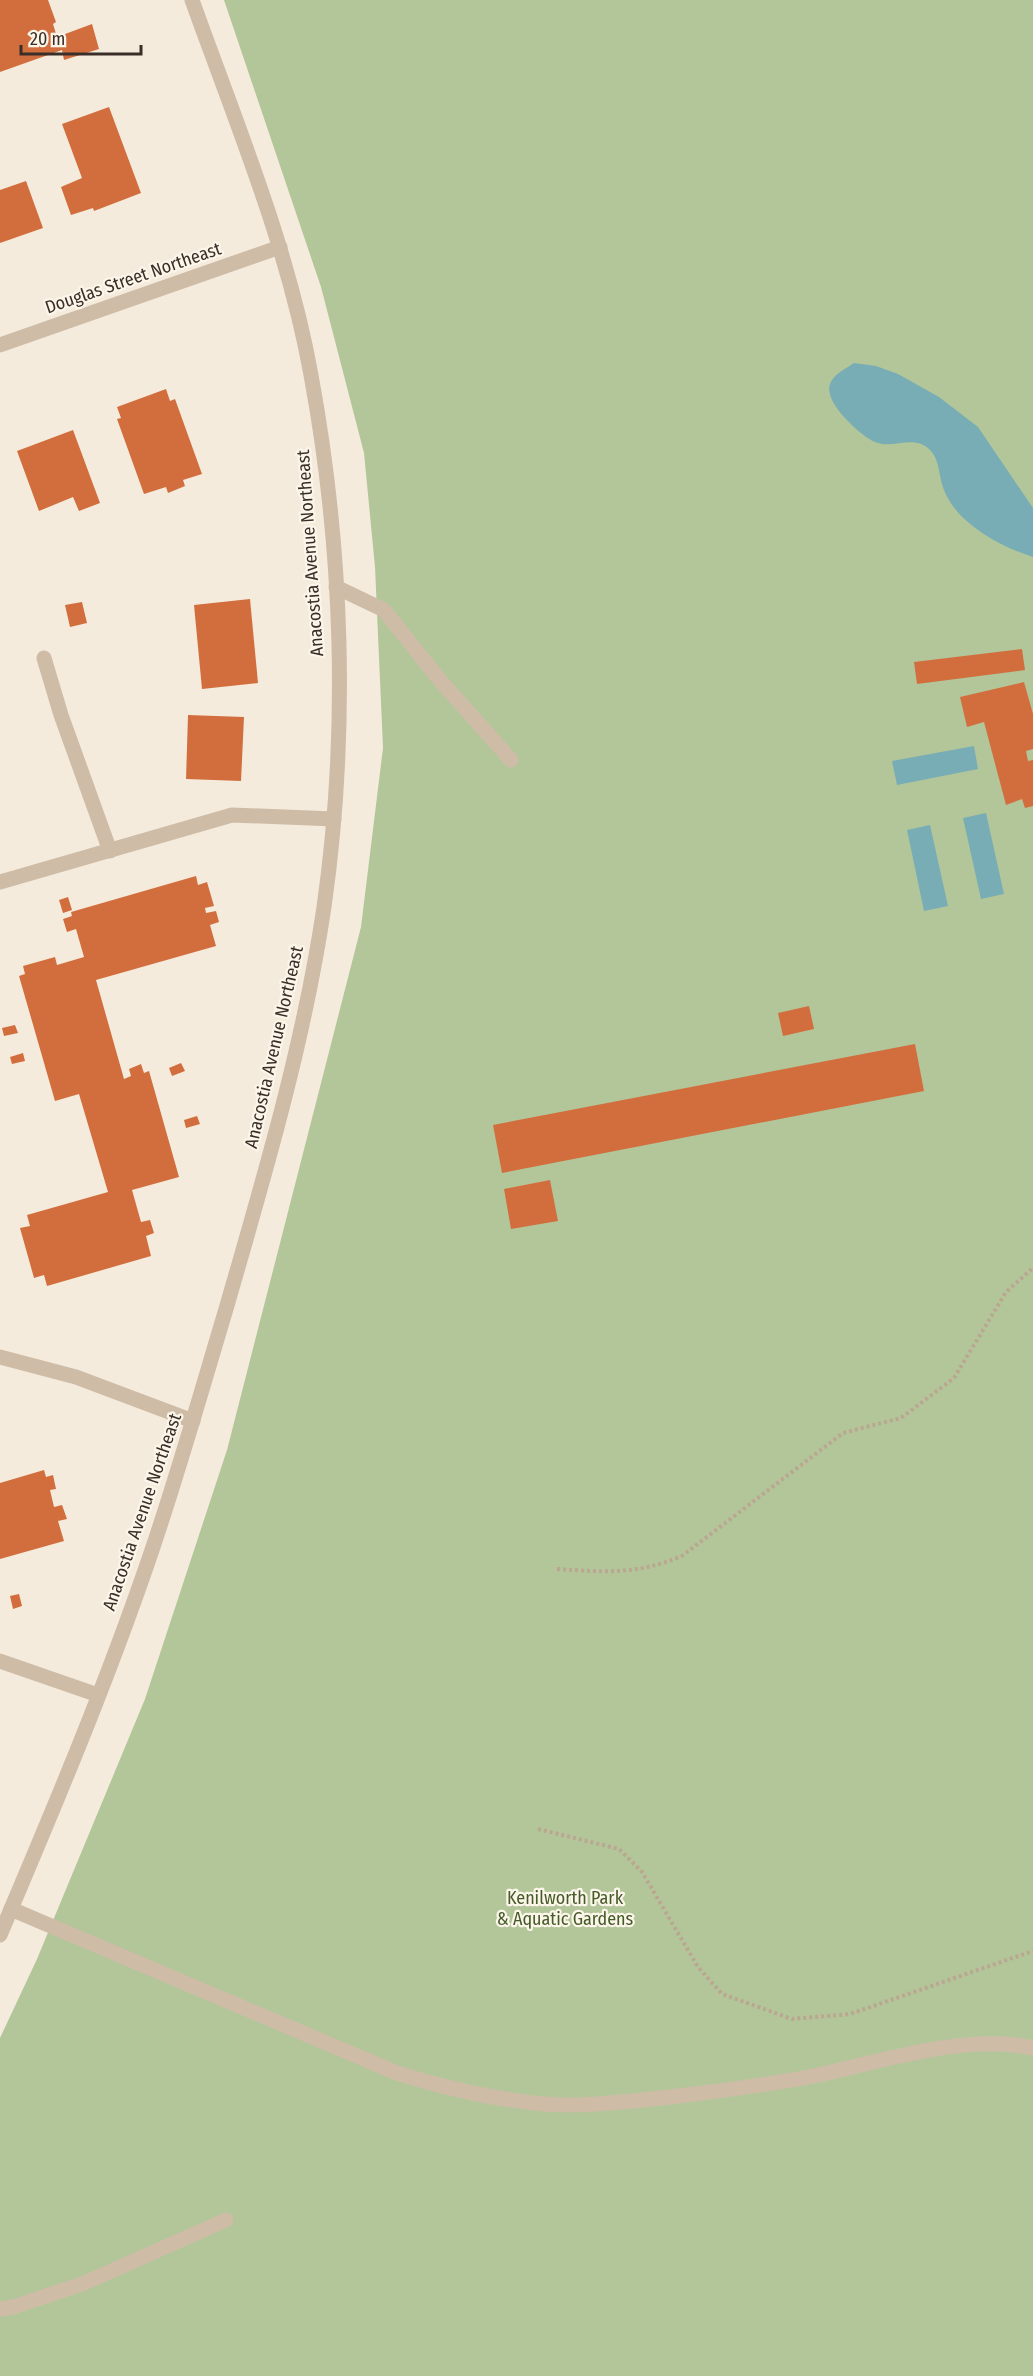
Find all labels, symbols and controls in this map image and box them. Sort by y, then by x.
scale bar [21,18,141,56]
text: 20 m [30,28,65,50]
street label: Douglas Street Northeast [42,238,224,318]
street label: Anacostia Avenue Northeast [292,449,328,657]
street label: Anacostia Avenue Northeast [240,944,308,1150]
street label: Anacostia Avenue Northeast [98,1410,186,1614]
park label: Kenilworth Park & Aquatic Gardens [497,1887,634,1930]

